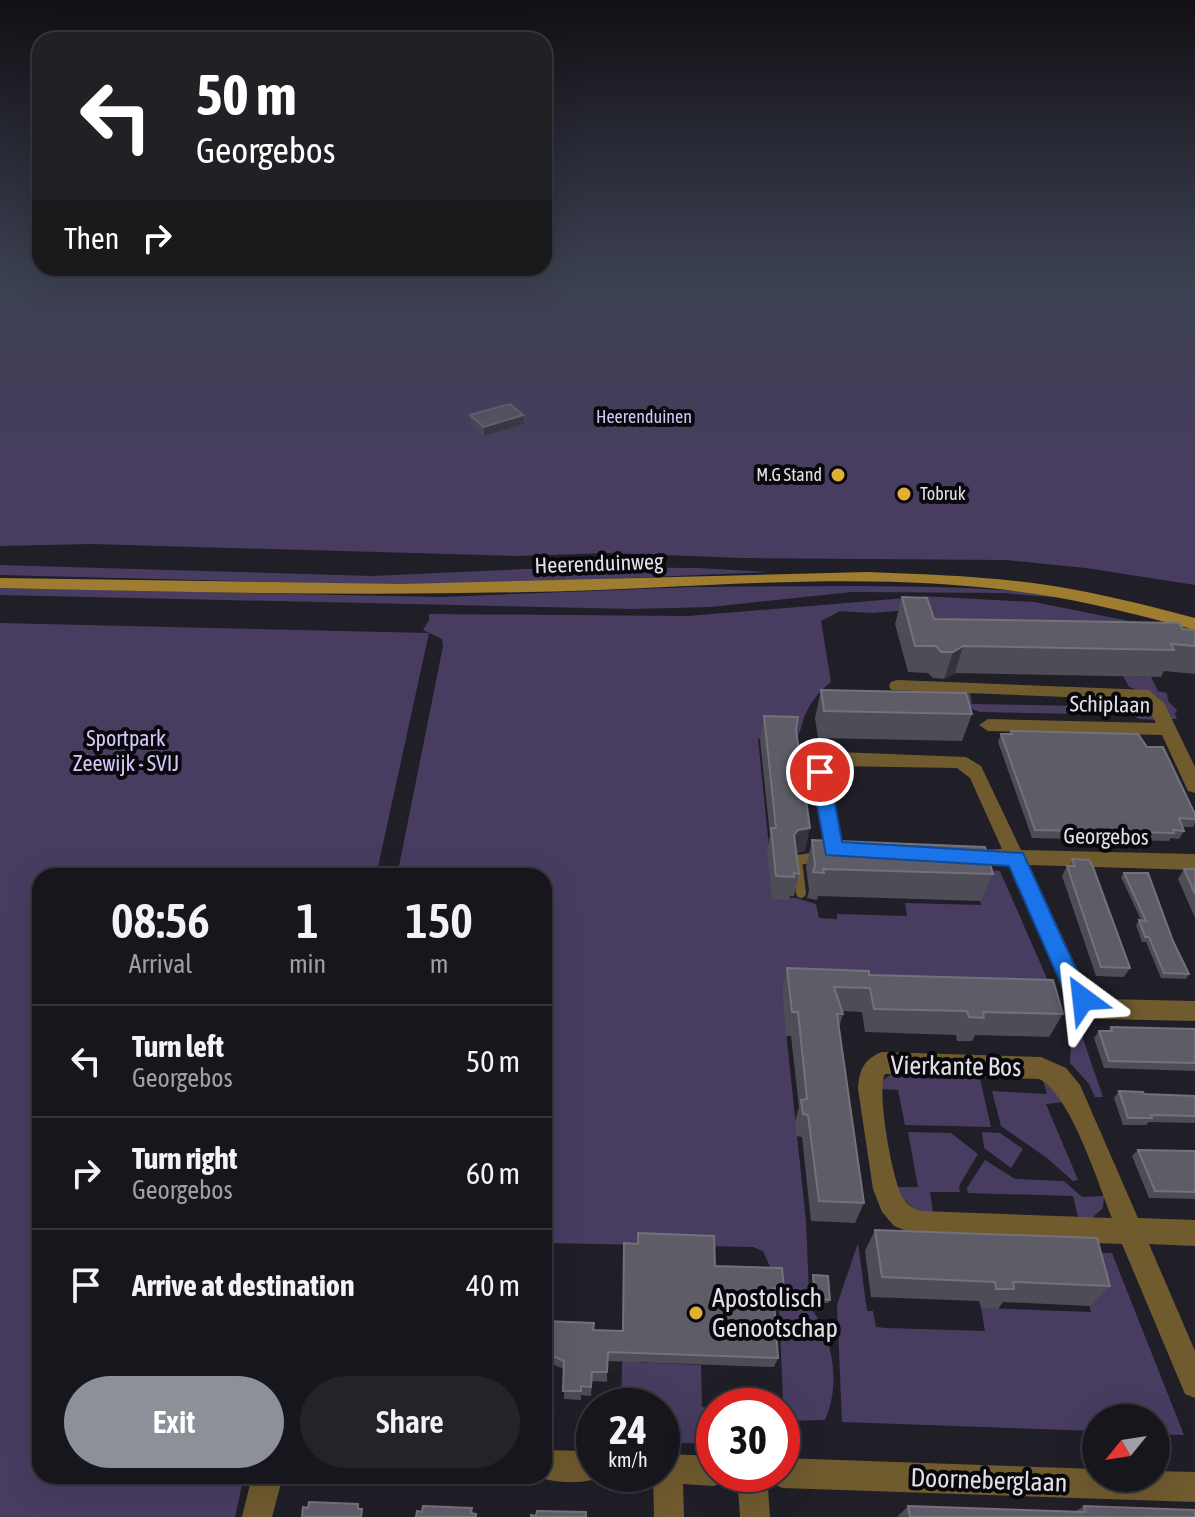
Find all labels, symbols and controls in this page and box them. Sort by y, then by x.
text: 50 m [196,63,297,127]
icon: left [64,64,168,168]
text: Georgebos [196,129,336,171]
icon: right [135,216,179,260]
text: Then [64,221,119,255]
park label: Heerenduinen [596,406,692,427]
place label: M.G Stand [756,464,822,485]
marker: M.G Stand [829,466,847,484]
place label: Tobruk [920,483,966,504]
marker: Tobruk [895,485,913,503]
street label: Heerenduinweg [534,548,664,578]
street label: Schiplaan [1070,690,1150,718]
park label: Sportpark Zeewijk - SVIJ [73,725,179,776]
pin [786,738,854,806]
icon: arrive [798,750,842,794]
street label: Georgebos [1063,822,1149,850]
text: 08:56 [111,893,210,948]
text: 1 [296,893,319,948]
text: 150 [405,893,473,948]
text: Arrival [129,949,192,979]
text: min [289,949,326,979]
text: m [430,949,448,979]
position arrow [1041,957,1125,1041]
text: Turn left [132,1029,224,1063]
icon: left [64,1039,108,1083]
text: 50 m [466,1044,520,1078]
street label: Vierkante Bos [890,1050,1022,1082]
text: Georgebos [132,1063,233,1093]
text: Turn right [132,1141,238,1175]
icon: right [64,1151,108,1195]
text: 60 m [466,1156,520,1190]
text: Georgebos [132,1175,233,1205]
icon: arrive [64,1263,108,1307]
text: Arrive at destination [132,1268,354,1302]
text: 40 m [466,1268,520,1302]
place label: Apostolisch Genootschap [712,1283,838,1343]
marker: Apostolisch Genootschap [687,1304,705,1322]
button: Exit [64,1376,284,1468]
button: Share [300,1376,520,1468]
speed limit sign: 30 [696,1388,800,1492]
north arrow [1082,1404,1170,1492]
map controls [1082,1404,1170,1492]
text: 24 [609,1407,647,1452]
text: km/h [608,1448,648,1471]
street label: Doorneberglaan [910,1462,1068,1498]

